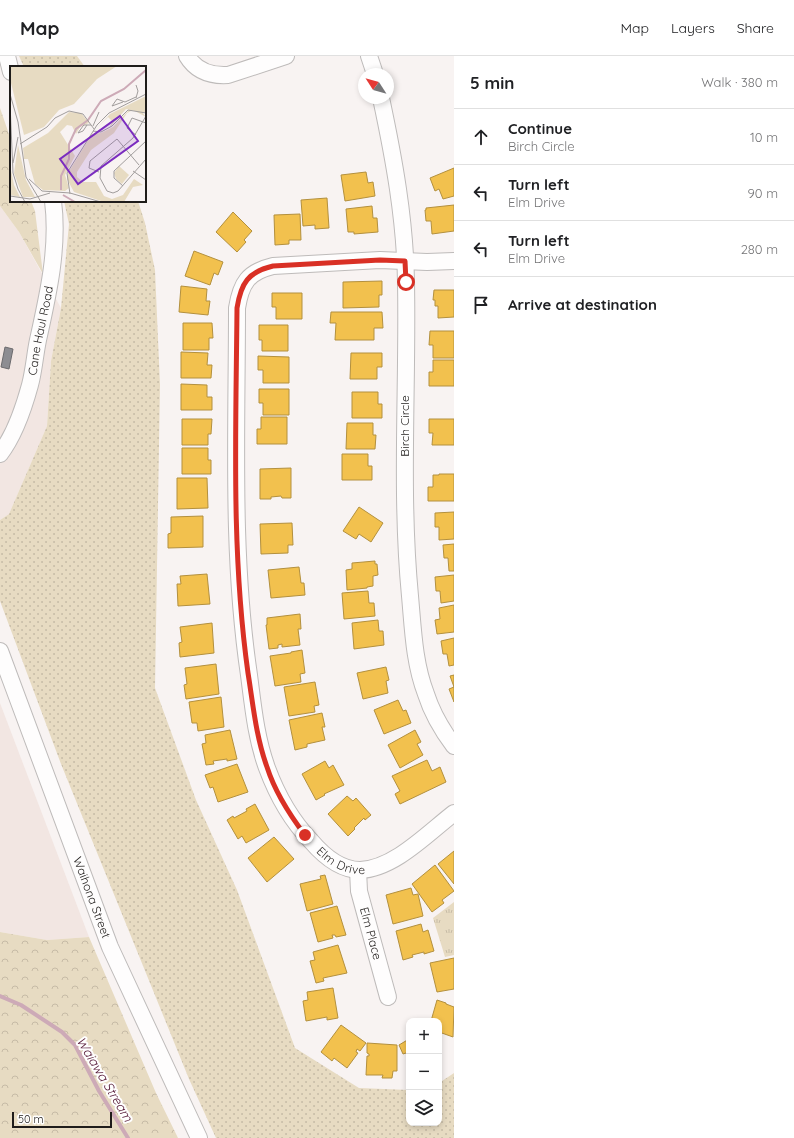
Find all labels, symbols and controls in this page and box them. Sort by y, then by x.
text: Map [20,16,59,40]
text: Map [620,19,649,37]
text: Layers [671,19,715,37]
text: Share [737,19,774,37]
inset map [10,66,146,202]
north arrow [358,68,394,104]
text: 5 min [470,72,514,93]
text: Walk · 380 m [701,74,778,90]
text: Continue [508,119,572,138]
icon: ahead [470,126,492,148]
text: 10 m [750,129,778,145]
text: Birch Circle [508,138,575,154]
text: Turn left [508,175,570,194]
icon: left [470,182,492,204]
text: 90 m [748,185,778,201]
text: Elm Drive [508,194,565,210]
text: Turn left [508,231,570,250]
icon: left [470,238,492,260]
text: 280 m [741,241,778,257]
text: Elm Drive [508,250,565,266]
route start [397,273,415,291]
street label: Cane Haul Road [24,285,56,376]
icon: arrive [470,294,492,316]
text: Arrive at destination [508,295,657,314]
street label: Birch Circle [397,395,412,457]
route end [296,826,314,844]
street label: Elm Drive [314,843,366,877]
street label: Waihona Street [70,855,114,940]
street label: Elm Place [357,905,386,962]
map controls [406,1018,442,1126]
button: + [406,1018,442,1054]
water label: Waiawa Stream [73,1034,137,1125]
button: − [406,1054,442,1090]
button: layers [406,1090,442,1126]
scale bar [12,1110,112,1129]
text: 50 m [18,1112,44,1126]

